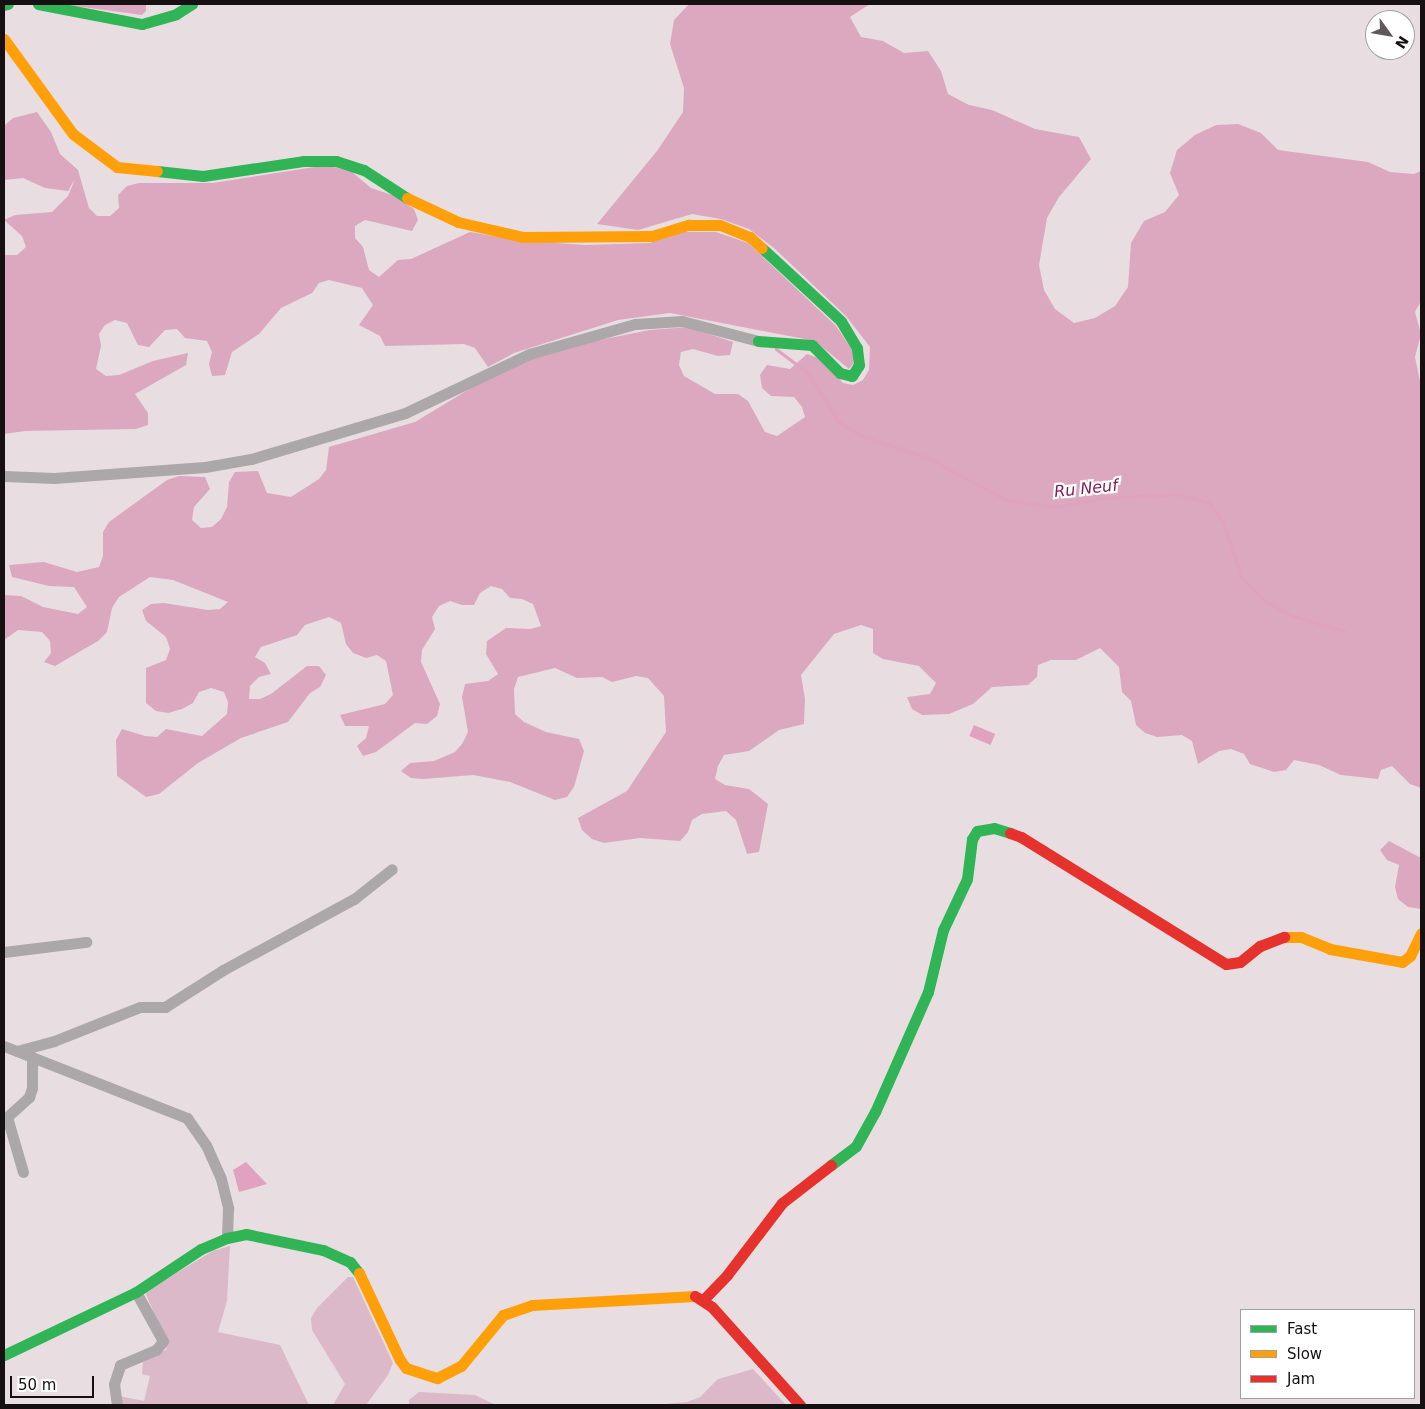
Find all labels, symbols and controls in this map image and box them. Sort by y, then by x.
north arrow [1365,10,1415,60]
text: N [1392,33,1412,52]
water label: Ru Neuf [1053,476,1119,502]
legend [1240,1309,1415,1399]
text: Fast [1287,1320,1317,1338]
text: Slow [1287,1345,1322,1363]
scale bar [12,1366,96,1398]
text: Jam [1287,1370,1315,1388]
text: 50 m [18,1376,56,1394]

